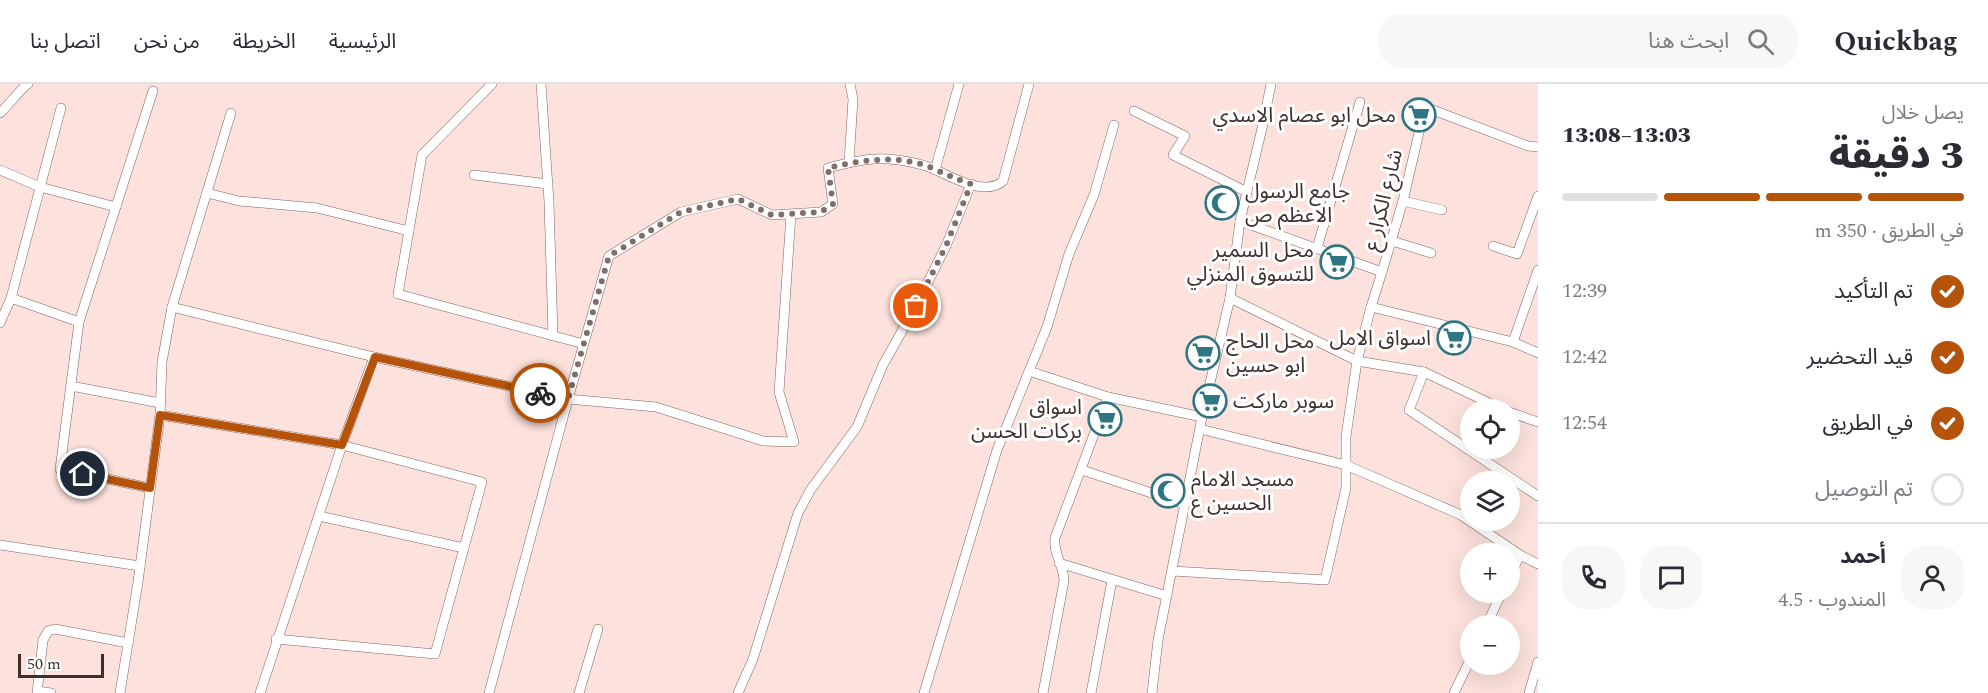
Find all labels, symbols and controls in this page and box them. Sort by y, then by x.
search box [1378,14,1798,68]
text: Quickbag [1834,20,1958,63]
text: ابحث هنا [1648,25,1729,58]
icon: search [1744,25,1777,58]
text: اتصل بنا [30,26,101,58]
text: من نحن [134,26,200,58]
text: الخريطة [233,26,296,58]
text: الرئيسية [329,26,396,58]
supermarket icon: محل ابو عصام الاسدي [1401,97,1437,133]
text: يصل خلال [1882,98,1964,128]
place label: محل ابو عصام الاسدي [1212,100,1396,132]
text: 13:03–13:08 [1562,119,1691,152]
text: 3 دقيقة [1829,127,1964,186]
street label: شارع الكرار ع [1356,146,1412,254]
place label: جامع الرسول الاعظم ص [1245,176,1350,232]
mosque icon: جامع الرسول الاعظم ص [1204,185,1240,221]
text: في الطريق · 350 m [1815,216,1964,246]
place label: محل السمير للتسوق المنزلي [1187,235,1314,291]
supermarket icon: محل السمير للتسوق المنزلي [1319,244,1355,280]
text: تم التأكيد [1834,275,1913,308]
icon: check [1931,275,1964,308]
text: 12:39 [1562,276,1607,306]
pin [890,280,941,331]
icon: bag [899,289,932,322]
supermarket icon: اسواق الامل [1436,320,1472,356]
place label: اسواق الامل [1330,323,1431,355]
place label: محل الحاج ابو حسين [1226,326,1314,382]
supermarket icon: محل الحاج ابو حسين [1185,335,1221,371]
text: قيد التحضير [1807,341,1913,374]
icon: check [1931,341,1964,374]
text: 12:42 [1562,342,1607,372]
courier [510,363,570,423]
icon: bike [524,377,557,410]
supermarket icon: سوبر ماركت [1192,383,1228,419]
place label: سوبر ماركت [1233,386,1334,418]
place label: اسواق بركات الحسن [971,392,1082,448]
map controls [1460,399,1520,675]
button: locate [1460,399,1520,459]
supermarket icon: اسواق بركات الحسن [1087,401,1123,437]
text: في الطريق [1822,407,1913,440]
icon: check [1931,407,1964,440]
text: 12:54 [1562,408,1607,438]
pin [57,448,108,499]
icon: home [66,457,99,490]
place label: مسجد الامام الحسين ع [1191,464,1294,520]
button: layers [1460,471,1520,531]
mosque icon: مسجد الامام الحسين ع [1150,473,1186,509]
text: تم التوصيل [1815,473,1913,506]
text: أحمد [1840,540,1886,573]
button: + [1460,543,1520,603]
button: phone [1562,546,1625,609]
button: chat [1640,546,1703,609]
button: person [1901,546,1964,609]
text: المندوب · 4.5 [1778,585,1886,615]
button: − [1460,615,1520,675]
scale bar [18,651,104,678]
text: 50 m [27,652,61,676]

